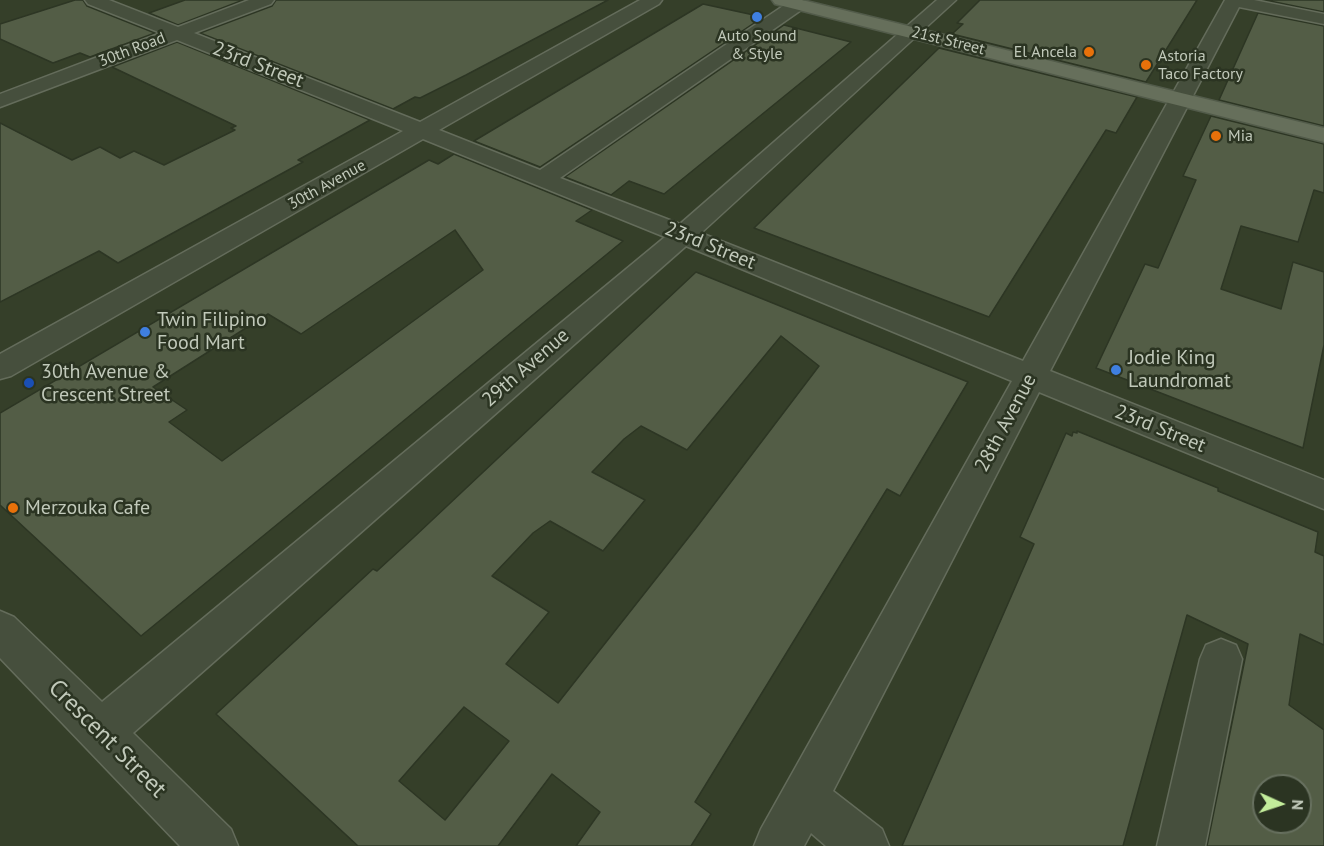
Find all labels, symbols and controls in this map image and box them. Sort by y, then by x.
marker: Auto Sound & Style [750,10,764,24]
street label: 21st Street [909,23,987,59]
place label: Auto Sound & Style [717,26,797,64]
street label: 30th Road [96,29,168,71]
street label: 23rd Street [209,37,307,93]
place label: El Ancela [1014,42,1077,62]
marker: El Ancela [1082,45,1096,59]
place label: Astoria Taco Factory [1158,46,1243,84]
marker: Astoria Taco Factory [1139,58,1153,72]
place label: Mia [1228,126,1253,146]
marker: Mia [1209,129,1223,143]
street label: 30th Avenue [285,156,369,214]
street label: 23rd Street [661,217,759,275]
place label: Twin Filipino Food Mart [157,308,267,355]
street label: 29th Avenue [478,324,574,412]
marker: Twin Filipino Food Mart [138,325,152,339]
place label: Jodie King Laundromat [1128,346,1231,393]
place label: 30th Avenue & Crescent Street [41,360,170,407]
marker: Jodie King Laundromat [1109,363,1123,377]
street label: 28th Avenue [970,370,1042,476]
marker: 30th Avenue & Crescent Street [22,376,36,390]
street label: 23rd Street [1111,400,1209,458]
place label: Merzouka Cafe [25,496,150,520]
marker: Merzouka Cafe [6,501,20,515]
street label: Crescent Street [42,674,172,804]
north arrow [1252,774,1312,834]
text: N [1288,799,1308,811]

